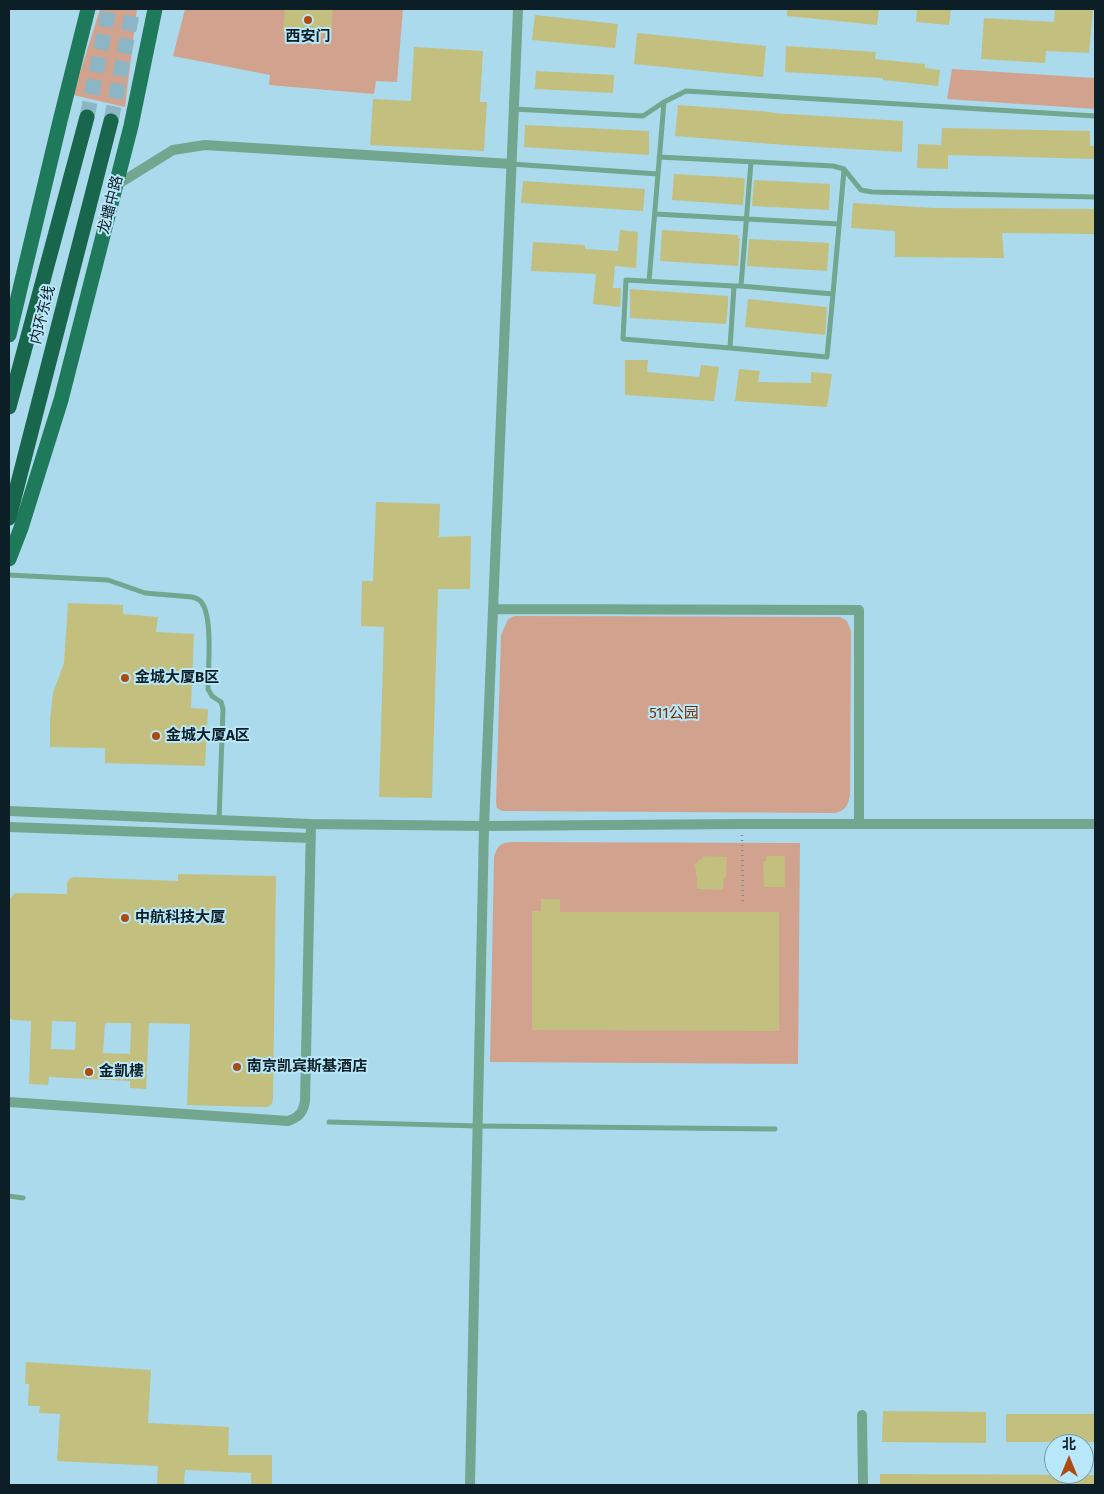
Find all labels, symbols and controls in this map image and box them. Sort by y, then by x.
marker: 西安门 [302,14,314,26]
place label: 西安门 [286,28,330,46]
street label: 龙蟠中路 [95,174,127,236]
street label: 内环东线 [27,284,59,346]
place label: 金城大厦B区 [135,669,219,687]
marker: 金城大厦B区 [119,672,131,684]
park label: 511公园 [649,705,699,723]
place label: 金城大厦A区 [166,727,250,745]
marker: 金城大厦A区 [150,730,162,742]
place label: 中航科技大厦 [135,909,225,927]
marker: 中航科技大厦 [119,912,131,924]
place label: 南京凯宾斯基酒店 [247,1058,367,1076]
marker: 南京凯宾斯基酒店 [231,1061,243,1073]
place label: 金凱樓 [99,1063,144,1081]
marker: 金凱樓 [83,1066,95,1078]
north arrow [1044,1434,1094,1484]
text: 北 [1062,1436,1076,1453]

